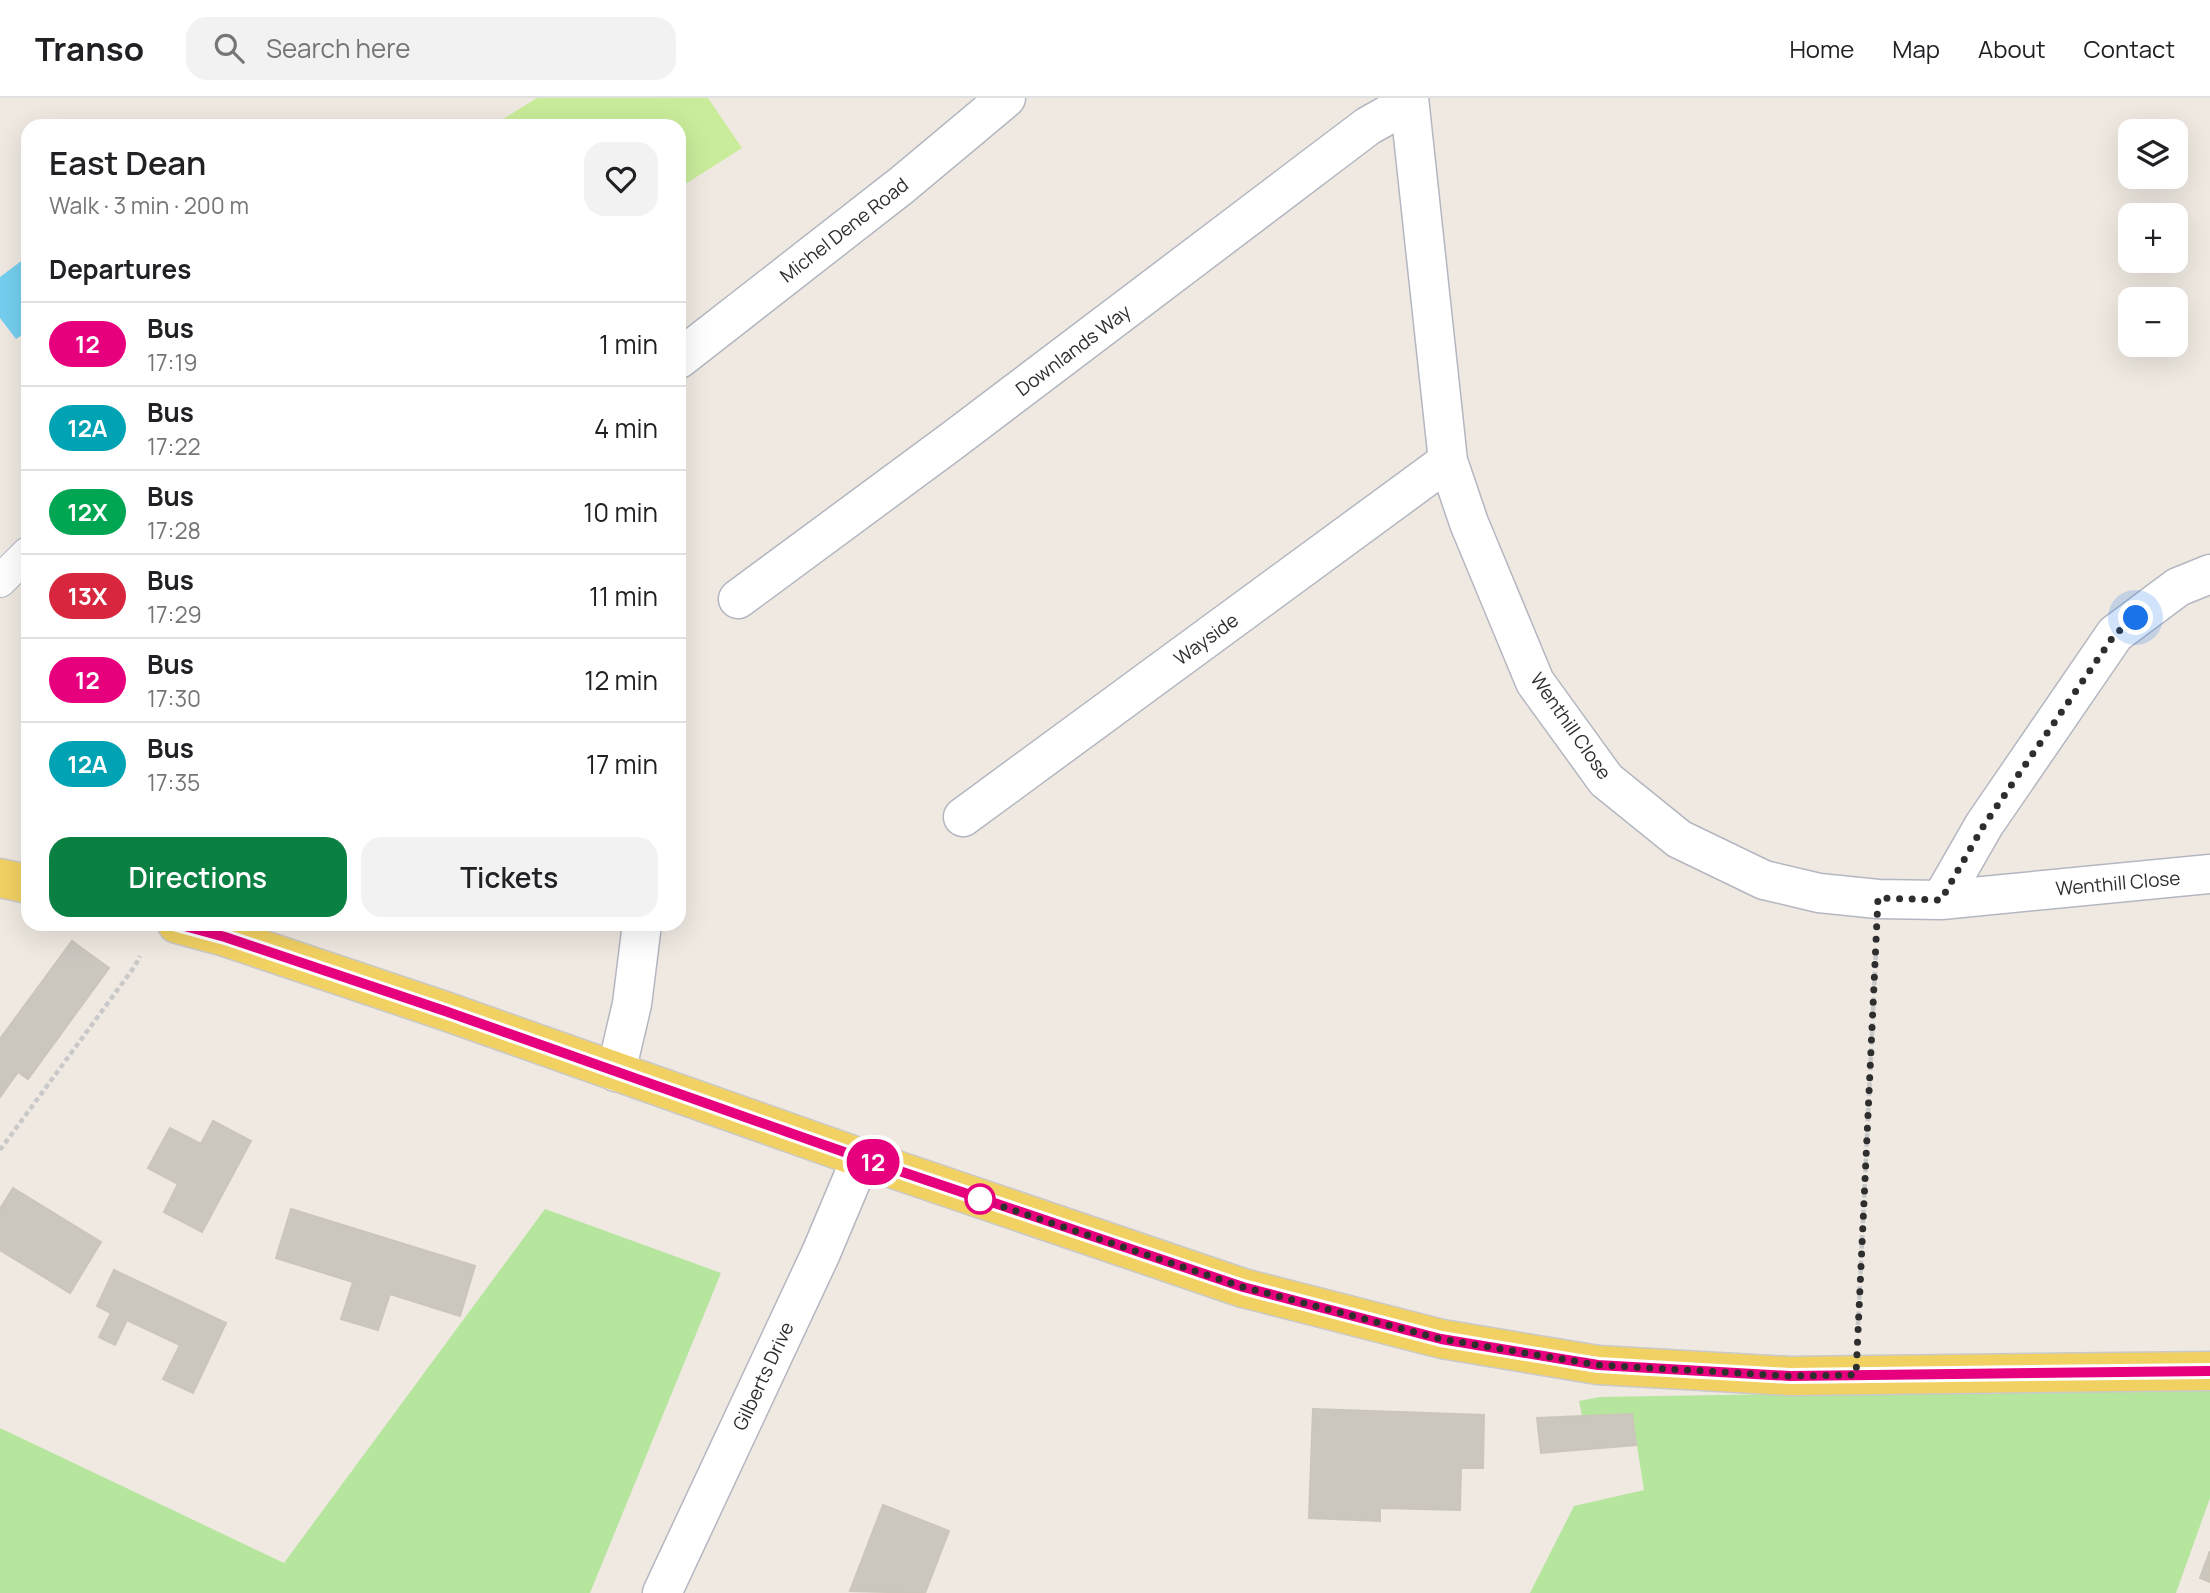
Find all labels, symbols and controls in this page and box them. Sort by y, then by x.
search box [186,17,676,80]
text: Transo [35,26,144,71]
icon: search [210,29,248,67]
text: Search here [266,30,411,66]
text: Home [1789,32,1854,65]
text: Map [1892,32,1940,65]
text: About [1978,32,2046,65]
text: Contact [2084,32,2175,65]
map controls [2118,119,2188,357]
button: layers [2118,119,2188,189]
text: East Dean [49,140,206,185]
button: heart [584,142,658,216]
street label: Michel Dene Road [774,172,914,288]
text: Walk · 3 min · 200 m [49,189,249,221]
button: + [2118,203,2188,273]
text: Departures [49,251,191,287]
button: − [2118,287,2188,357]
street label: Downlands Way [1010,298,1136,402]
text: Bus [147,310,194,346]
text: 1 min [599,326,658,362]
text: 12 [75,327,100,360]
text: 17:19 [147,346,198,378]
text: Bus [147,394,194,430]
text: 4 min [594,410,658,446]
text: 12A [67,411,108,444]
text: 17:22 [147,430,201,462]
text: Bus [147,478,194,514]
text: 10 min [583,494,658,530]
text: 12X [67,495,108,528]
text: 17:28 [147,514,201,546]
text: Bus [147,562,194,598]
text: 11 min [589,578,658,614]
text: 13X [67,579,108,612]
text: 17:29 [147,598,202,630]
your location [2118,600,2153,635]
street label: Wayside [1169,607,1243,671]
text: Bus [147,646,194,682]
text: 12 min [584,662,658,698]
text: 12 [75,663,100,696]
street label: Wenthill Close [1524,667,1618,785]
text: 17:30 [147,682,201,714]
text: Bus [147,730,194,766]
text: 17 min [586,746,658,782]
text: 12A [67,747,108,780]
text: 17:35 [147,766,200,798]
button: Directions [49,837,347,917]
button: Tickets [361,837,658,917]
street label: Wenthill Close [2055,865,2181,901]
line badge: 12 [842,1139,904,1185]
text: 12 [861,1145,885,1178]
unlabelled marker [965,1184,995,1214]
street label: Gilberts Drive [726,1317,800,1435]

